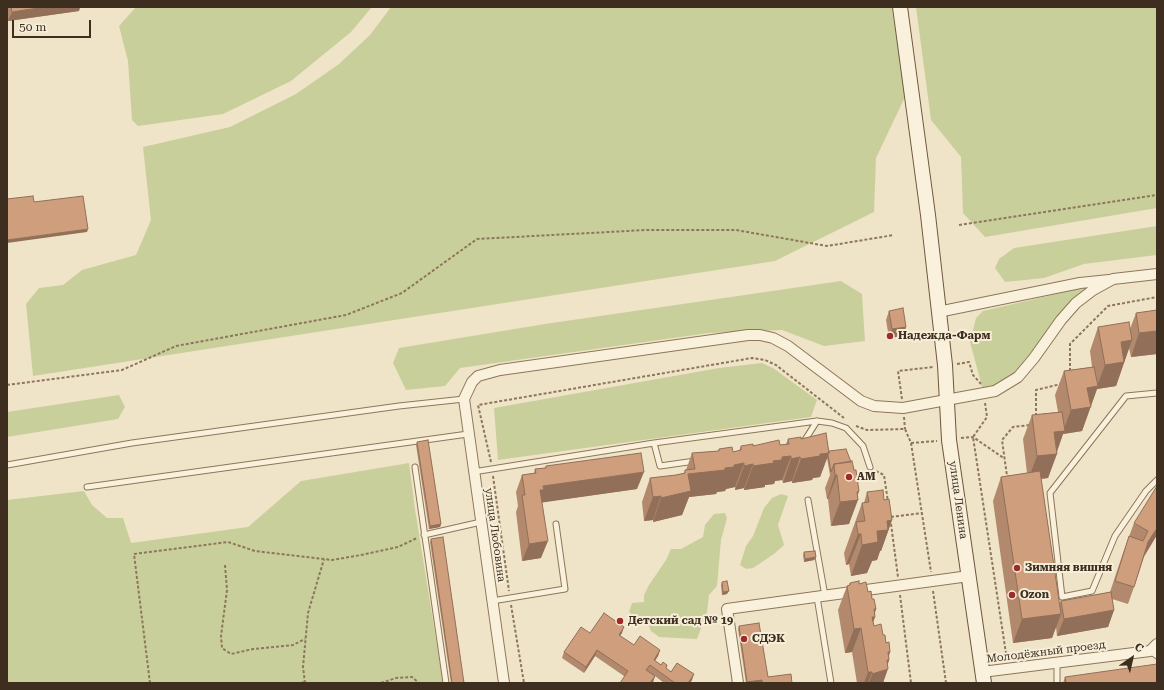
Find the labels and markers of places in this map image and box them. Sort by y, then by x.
place label: Надежда-Фарм [898,329,990,343]
marker: Надежда-Фарм [885,331,895,341]
place label: АМ [857,470,876,484]
marker: АМ [844,472,854,482]
place label: Зимняя вишня [1025,561,1112,575]
marker: Зимняя вишня [1012,563,1022,573]
place label: Ozon [1020,588,1049,602]
marker: Ozon [1007,590,1017,600]
place label: Детский сад № 19 [628,614,733,628]
marker: Детский сад № 19 [615,616,625,626]
place label: СДЭК [752,632,785,646]
marker: СДЭК [739,634,749,644]

